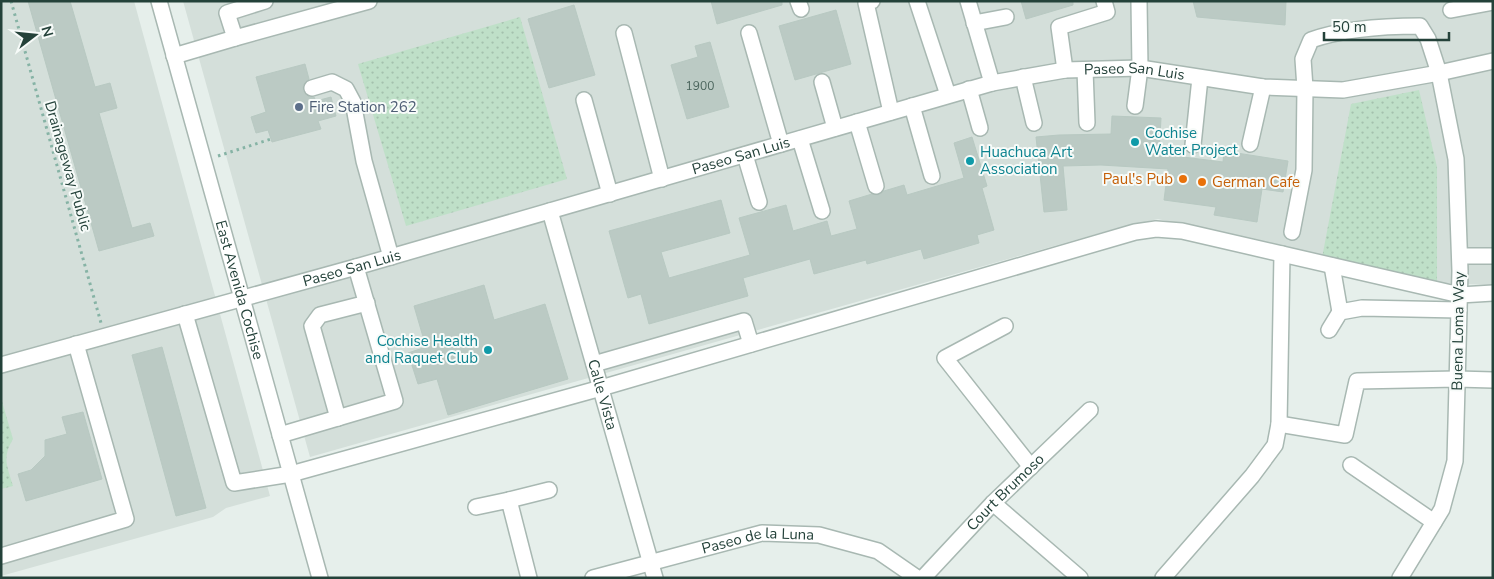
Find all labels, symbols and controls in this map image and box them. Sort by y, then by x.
north arrow [10,10,60,60]
scale bar [1324,10,1449,42]
text: 50 m [1332,17,1367,37]
text: N [36,24,58,39]
street label: Paseo San Luis [1084,58,1186,85]
house number: 1900 [686,78,714,94]
place label: Fire Station 262 [309,97,417,117]
street label: Drainageway Public [40,99,96,233]
marker: Fire Station 262 [293,101,305,113]
place label: Cochise Water Project [1145,123,1238,160]
street label: Paseo San Luis [690,132,792,179]
marker: Cochise Water Project [1129,136,1141,148]
place label: Huachuca Art Association [980,142,1073,179]
marker: Huachuca Art Association [964,155,976,167]
place label: Paul's Pub [1103,169,1173,189]
place label: German Cafe [1212,172,1300,192]
marker: Paul's Pub [1177,173,1189,185]
marker: German Cafe [1196,176,1208,188]
street label: East Avenida Cochise [211,218,269,362]
street label: Paseo San Luis [300,245,403,291]
street label: Buena Loma Way [1447,271,1469,391]
place label: Cochise Health and Raquet Club [365,331,478,368]
marker: Cochise Health and Raquet Club [482,344,494,356]
street label: Calle Vista [583,357,622,432]
street label: Court Brumoso [962,449,1049,535]
street label: Paseo de la Luna [699,523,815,559]

